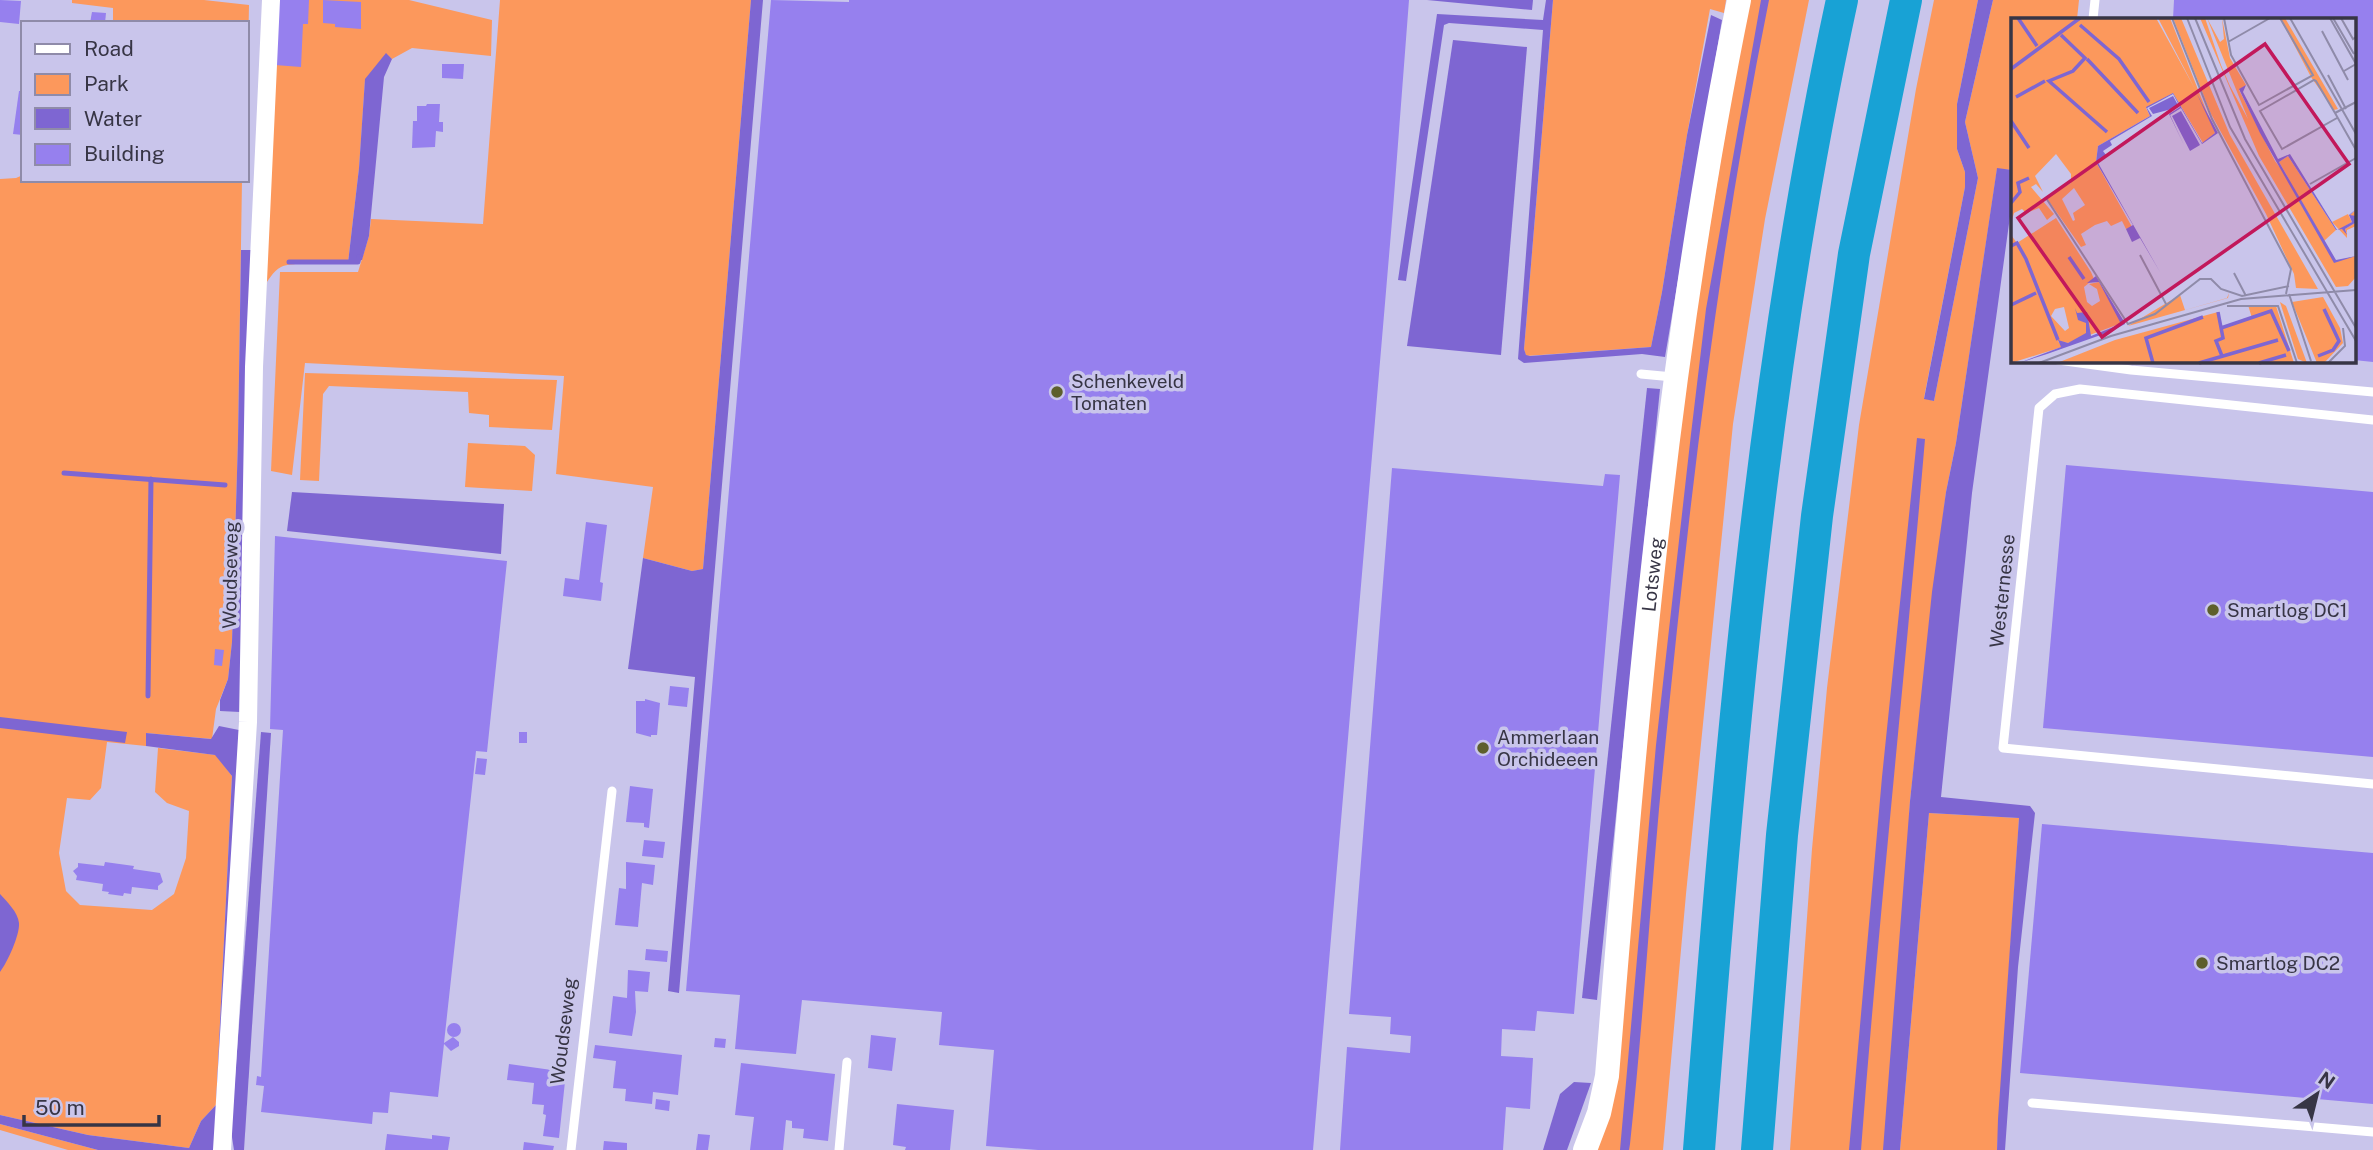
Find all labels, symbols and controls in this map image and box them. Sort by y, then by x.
inset map [2011,18,2356,362]
legend [21,21,248,182]
text: Road [84,36,134,61]
text: Park [84,71,129,96]
text: Water [84,106,142,131]
text: Building [84,141,165,166]
place label: Schenkeveld Tomaten [1071,370,1184,414]
marker: Schenkeveld Tomaten [1049,384,1065,400]
street label: Woudseweg [218,521,242,629]
street label: Westernesse [1985,533,2019,649]
street label: Lotsweg [1637,536,1667,613]
place label: Smartlog DC1 [2227,599,2348,621]
marker: Smartlog DC1 [2205,602,2221,618]
place label: Ammerlaan Orchideeen [1497,726,1599,770]
marker: Ammerlaan Orchideeen [1475,740,1491,756]
place label: Smartlog DC2 [2216,952,2340,974]
marker: Smartlog DC2 [2194,955,2210,971]
street label: Woudseweg [546,976,581,1086]
north arrow [2282,1059,2352,1129]
text: N [2314,1067,2339,1093]
scale bar [24,1084,159,1128]
text: 50 m [35,1095,85,1120]

